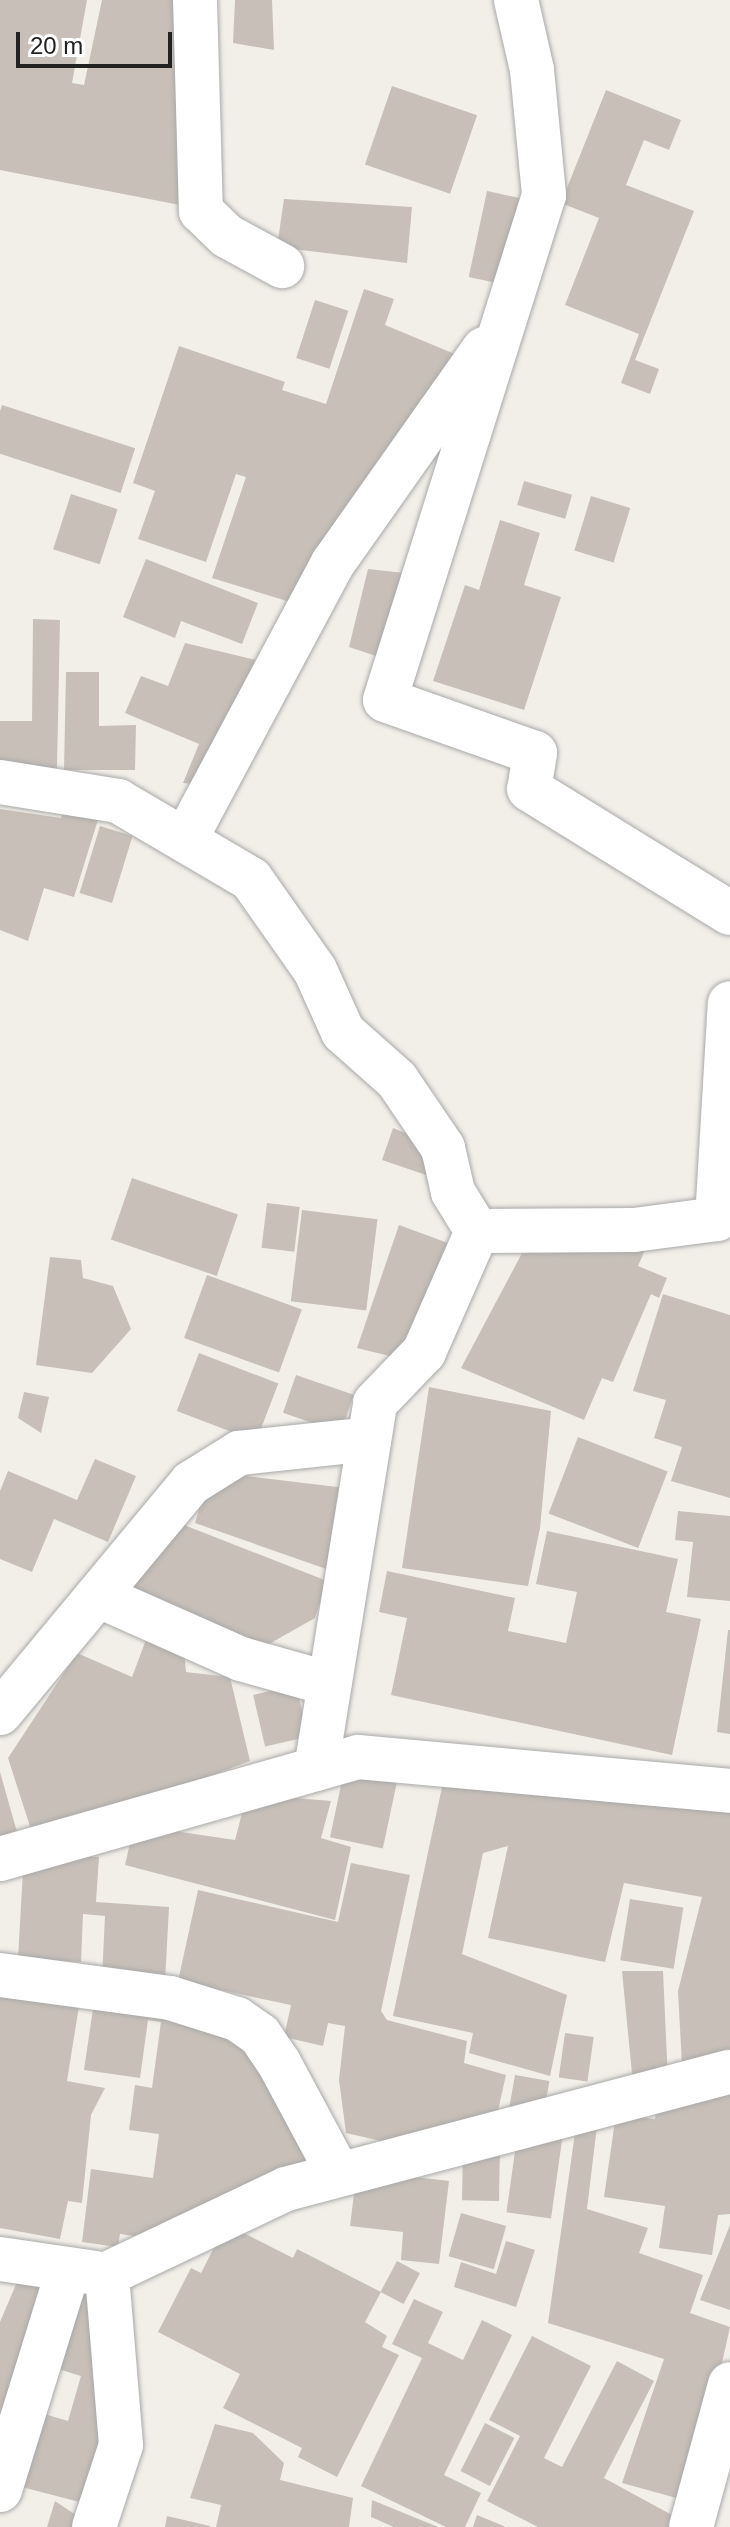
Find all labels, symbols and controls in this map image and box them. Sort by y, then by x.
scale bar [20,16,176,66]
text: 20 m [30,32,83,59]

